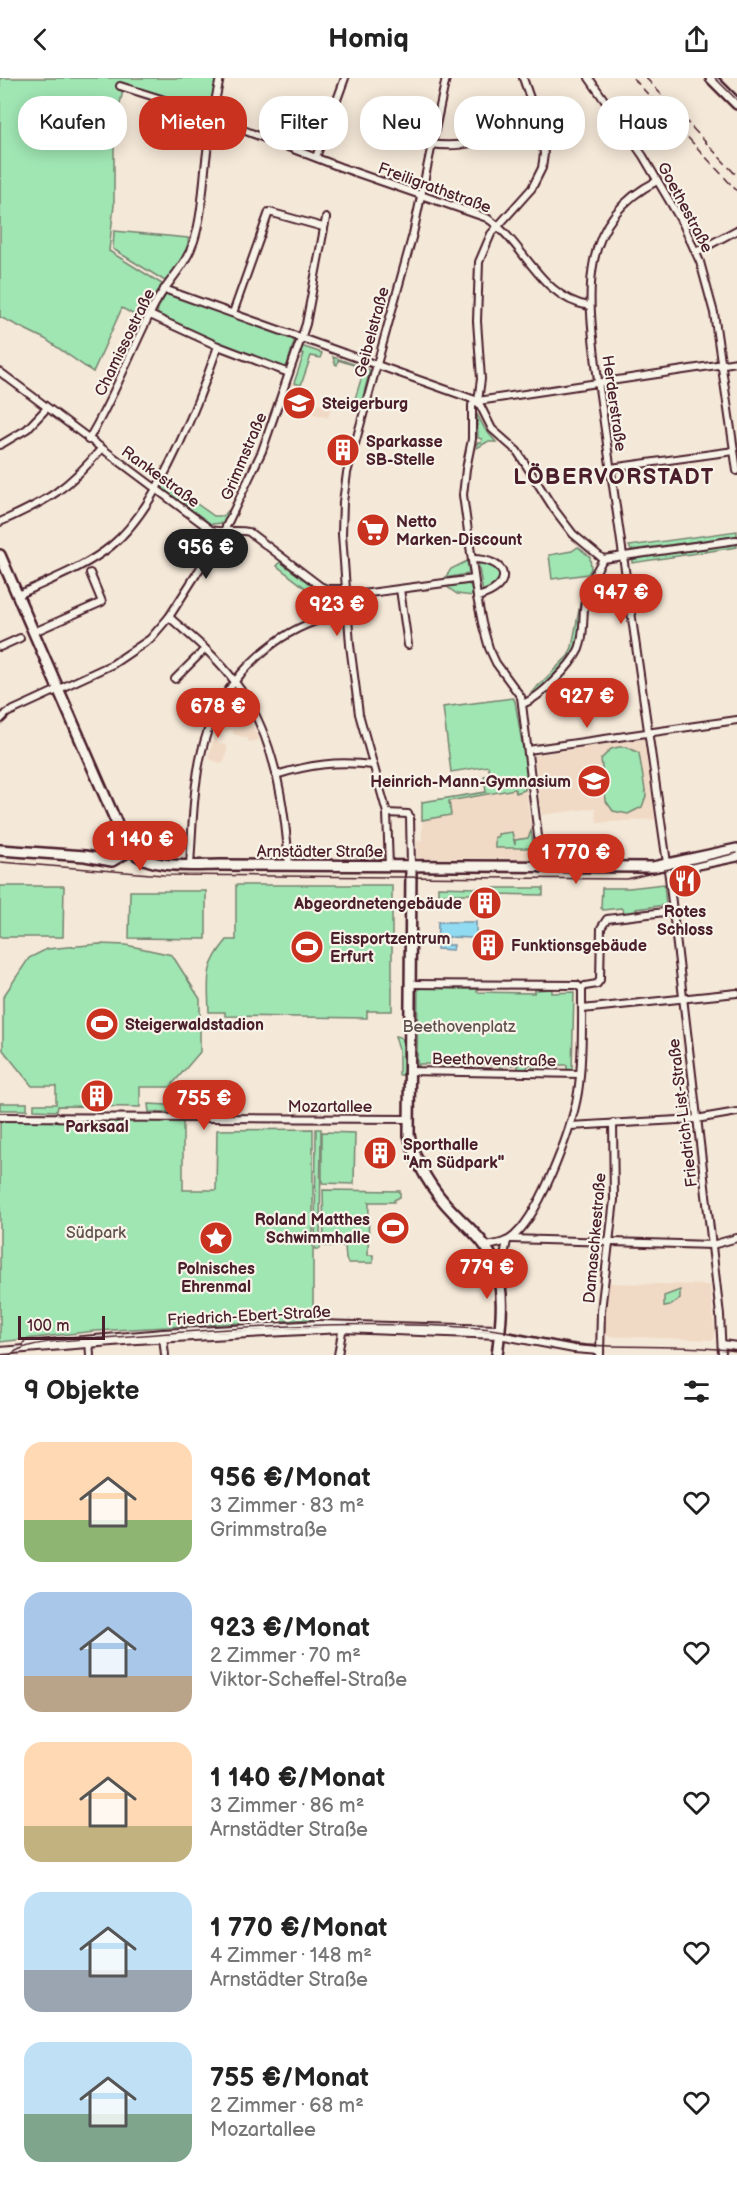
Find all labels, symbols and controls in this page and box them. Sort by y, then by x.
icon: back [24,23,57,56]
text: Homiq [328,23,409,55]
icon: share [680,23,713,56]
chip: Kaufen [18,96,127,150]
chip: Mieten [139,96,247,150]
chip: Filter [259,96,348,150]
chip: Neu [360,96,442,150]
chip: Wohnung [454,96,585,150]
chip: Haus [597,96,689,150]
street label: Freiligrathstraße [375,159,494,218]
street label: Goethestraße [653,159,717,257]
street label: Geibelstraße [351,284,394,380]
street label: Chamissostraße [91,285,160,399]
street label: Herderstraße [597,354,630,453]
school or university icon: Steigerburg [281,385,317,421]
place label: Steigerburg [322,395,408,414]
street label: Grimmstraße [217,409,272,503]
building icon: Sparkasse SB-Stelle [325,432,361,468]
place label: Sparkasse SB-Stelle [366,433,443,470]
street label: Rankestraße [117,442,203,512]
district label: LÖBERVORSTADT [513,462,715,491]
supermarket icon: Netto Marken-Discount [355,512,391,548]
place label: Netto Marken-Discount [396,513,523,550]
pin: 956 € [164,529,248,580]
text: 956 € [178,536,234,560]
pin: 947 € [579,574,663,625]
text: 947 € [593,581,649,605]
pin: 923 € [295,586,379,637]
text: 923 € [309,593,365,617]
pin: 927 € [545,678,629,729]
text: 927 € [560,685,614,709]
pin: 678 € [176,688,260,739]
text: 678 € [190,695,246,719]
school or university icon: Heinrich-Mann-Gymnasium [576,763,612,799]
place label: Heinrich-Mann-Gymnasium [370,773,571,792]
pin: 1 140 € [85,821,195,872]
text: 1 140 € [107,828,173,852]
pin: 1 770 € [521,834,631,885]
text: 1 770 € [542,841,610,865]
street label: Arnstädter Straße [257,843,384,862]
restaurant icon: Rotes Schloss [667,863,703,899]
building icon: Abgeordnetengebäude [467,885,503,921]
place label: Abgeordnetengebäude [293,895,462,914]
place label: Rotes Schloss [657,903,713,940]
building icon: Funktionsgebäude [470,927,506,963]
sports icon: Eissportzentrum Erfurt [289,929,325,965]
place label: Eissportzentrum Erfurt [330,930,450,967]
place label: Funktionsgebäude [511,937,647,956]
sports icon: Steigerwaldstadion [84,1006,120,1042]
place label: Steigerwaldstadion [125,1016,264,1035]
park label: Beethovenplatz [402,1018,516,1037]
street label: Friedrich-List-Straße [665,1037,702,1188]
street label: Beethovenstraße [432,1050,557,1071]
building icon: Parksaal [79,1078,115,1114]
pin: 755 € [162,1080,246,1131]
text: 755 € [177,1087,231,1111]
street label: Mozartallee [288,1098,373,1117]
place label: Parksaal [65,1118,129,1137]
building icon: Sporthalle "Am Südpark" [362,1135,398,1171]
place label: Sporthalle "Am Südpark" [403,1136,505,1173]
street label: Damaschkestraße [580,1172,611,1304]
sports icon: Roland Matthes Schwimmhalle [375,1210,411,1246]
place label: Roland Matthes Schwimmhalle [255,1211,370,1248]
place icon: Polnisches Ehrenmal [198,1220,234,1256]
park label: Südpark [66,1224,126,1243]
pin: 779 € [445,1249,529,1300]
text: 779 € [460,1256,514,1280]
place label: Polnisches Ehrenmal [177,1260,255,1297]
street label: Friedrich-Ebert-Straße [167,1303,332,1330]
scale bar [18,1313,105,1340]
text: 100 m [27,1317,70,1336]
icon: filters [680,1375,713,1408]
text: 9 Objekte [24,1376,140,1407]
text: 956 €/Monat [210,1463,370,1494]
icon: home [72,1466,144,1538]
icon: heart [680,1486,713,1519]
text: 3 Zimmer · 83 m² [210,1494,364,1518]
text: Grimmstraße [210,1518,327,1542]
text: 923 €/Monat [210,1613,370,1644]
icon: home [72,1616,144,1688]
icon: heart [680,1636,713,1669]
text: 2 Zimmer · 70 m² [210,1644,361,1668]
text: Viktor-Scheffel-Straße [210,1668,407,1692]
text: 1 140 €/Monat [210,1763,385,1794]
icon: home [72,1766,144,1838]
icon: heart [680,1786,713,1819]
text: 3 Zimmer · 86 m² [210,1794,364,1818]
text: Arnstädter Straße [210,1818,368,1842]
text: 1 770 €/Monat [210,1913,387,1944]
icon: home [72,1916,144,1988]
icon: heart [680,1936,713,1969]
text: 4 Zimmer · 148 m² [210,1944,372,1968]
text: Arnstädter Straße [210,1968,368,1992]
text: 755 €/Monat [210,2063,369,2094]
icon: home [72,2066,144,2138]
icon: heart [680,2086,713,2119]
text: 2 Zimmer · 68 m² [210,2094,364,2118]
text: Mozartallee [210,2118,316,2142]

